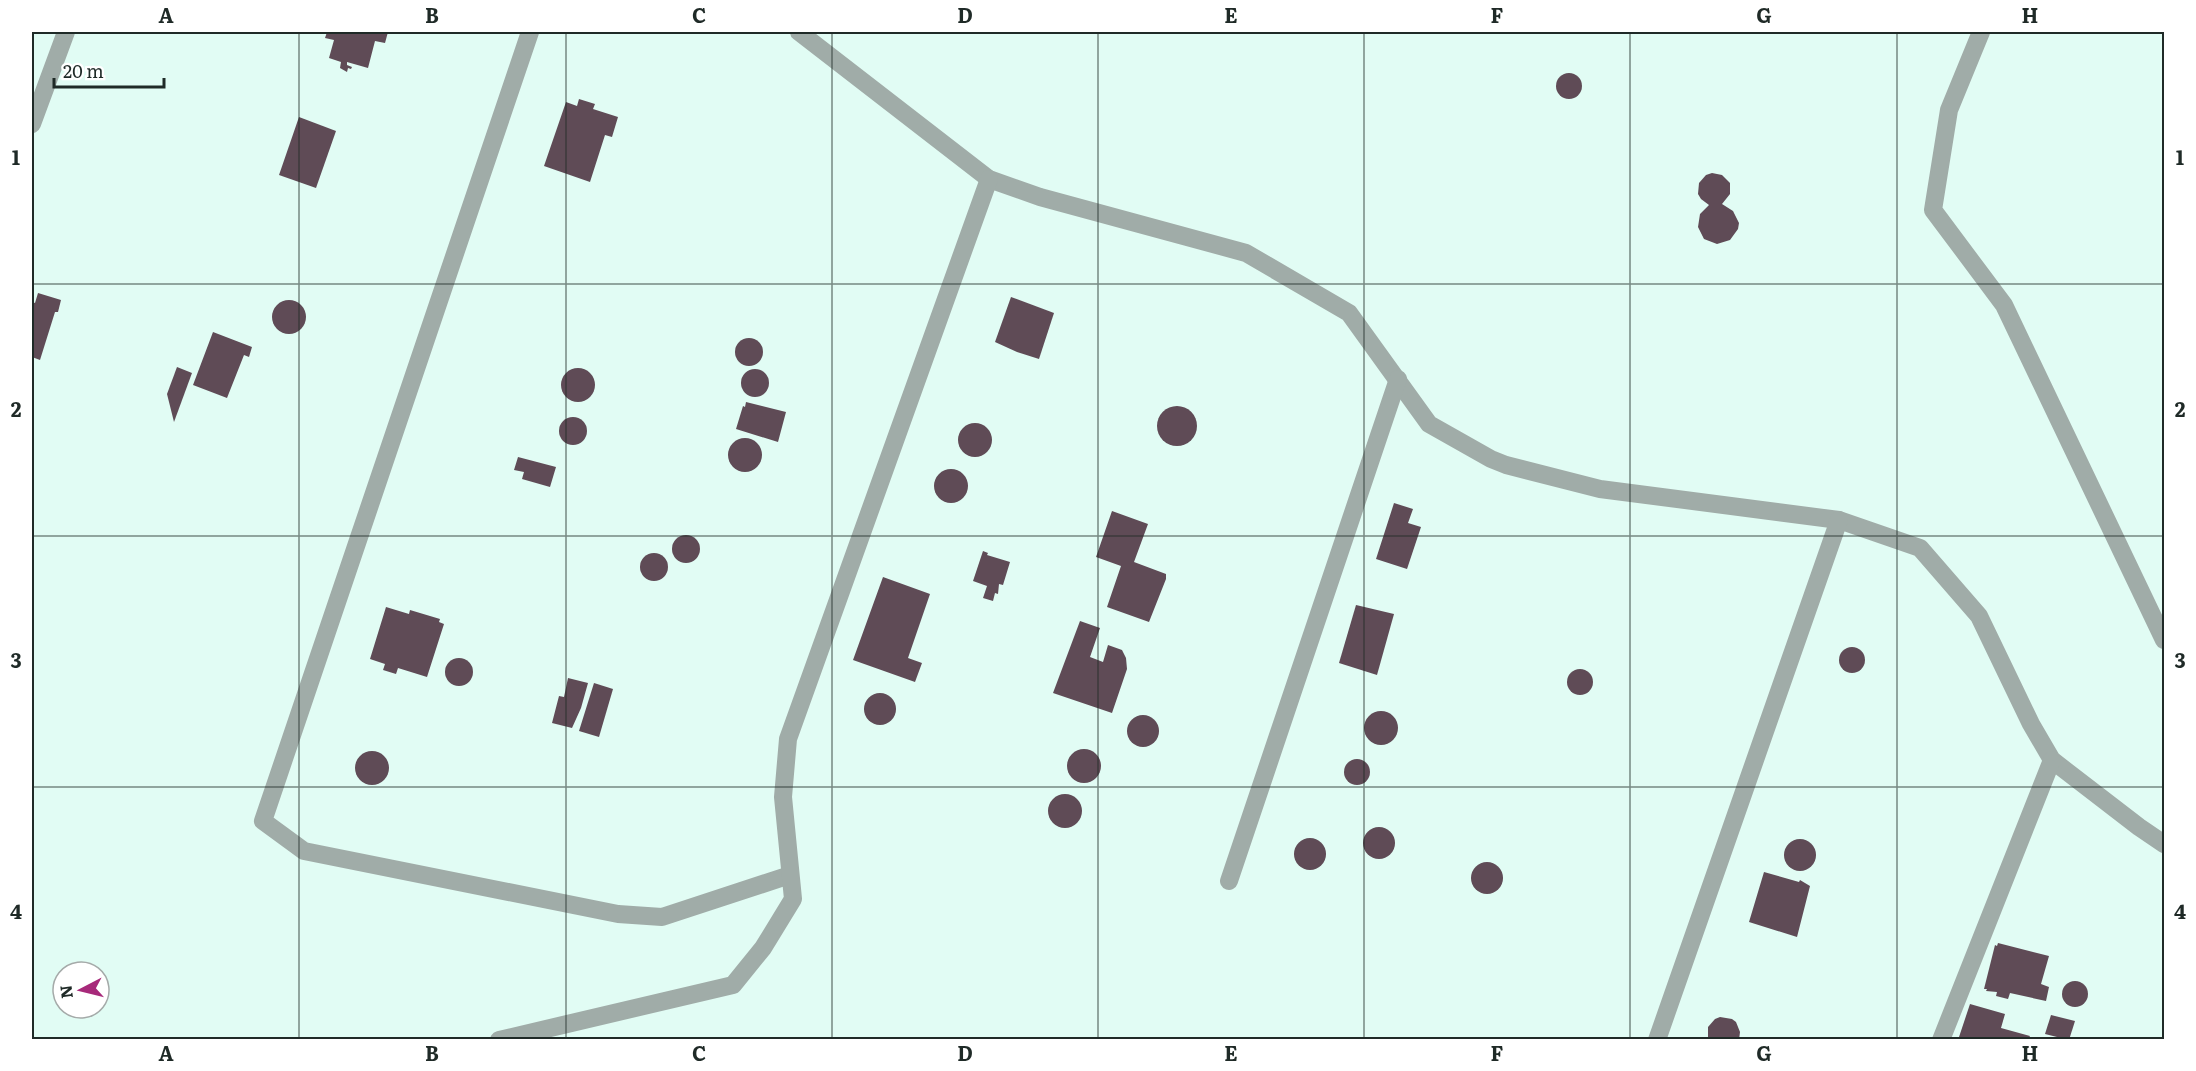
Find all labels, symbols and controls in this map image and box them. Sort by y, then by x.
text: A [158,0,174,29]
text: B [425,0,439,29]
text: C [692,0,706,29]
text: D [957,0,973,29]
text: E [1224,0,1238,29]
text: F [1491,0,1504,29]
text: G [1756,0,1772,29]
text: H [2022,0,2038,29]
scale bar [54,51,164,89]
text: 20 m [63,57,104,84]
text: 1 [12,141,20,171]
text: 1 [2176,141,2184,171]
text: 2 [11,393,22,423]
text: 2 [2175,393,2186,423]
text: 3 [10,644,22,674]
text: 3 [2174,644,2186,674]
text: 4 [10,895,22,925]
text: 4 [2174,895,2186,925]
north arrow [51,960,111,1020]
text: N [52,984,78,1000]
text: A [158,1037,174,1067]
text: B [425,1037,439,1067]
text: C [692,1037,706,1067]
text: D [957,1037,973,1067]
text: E [1224,1037,1238,1067]
text: F [1491,1037,1504,1067]
text: G [1756,1037,1772,1067]
text: H [2022,1037,2038,1067]

